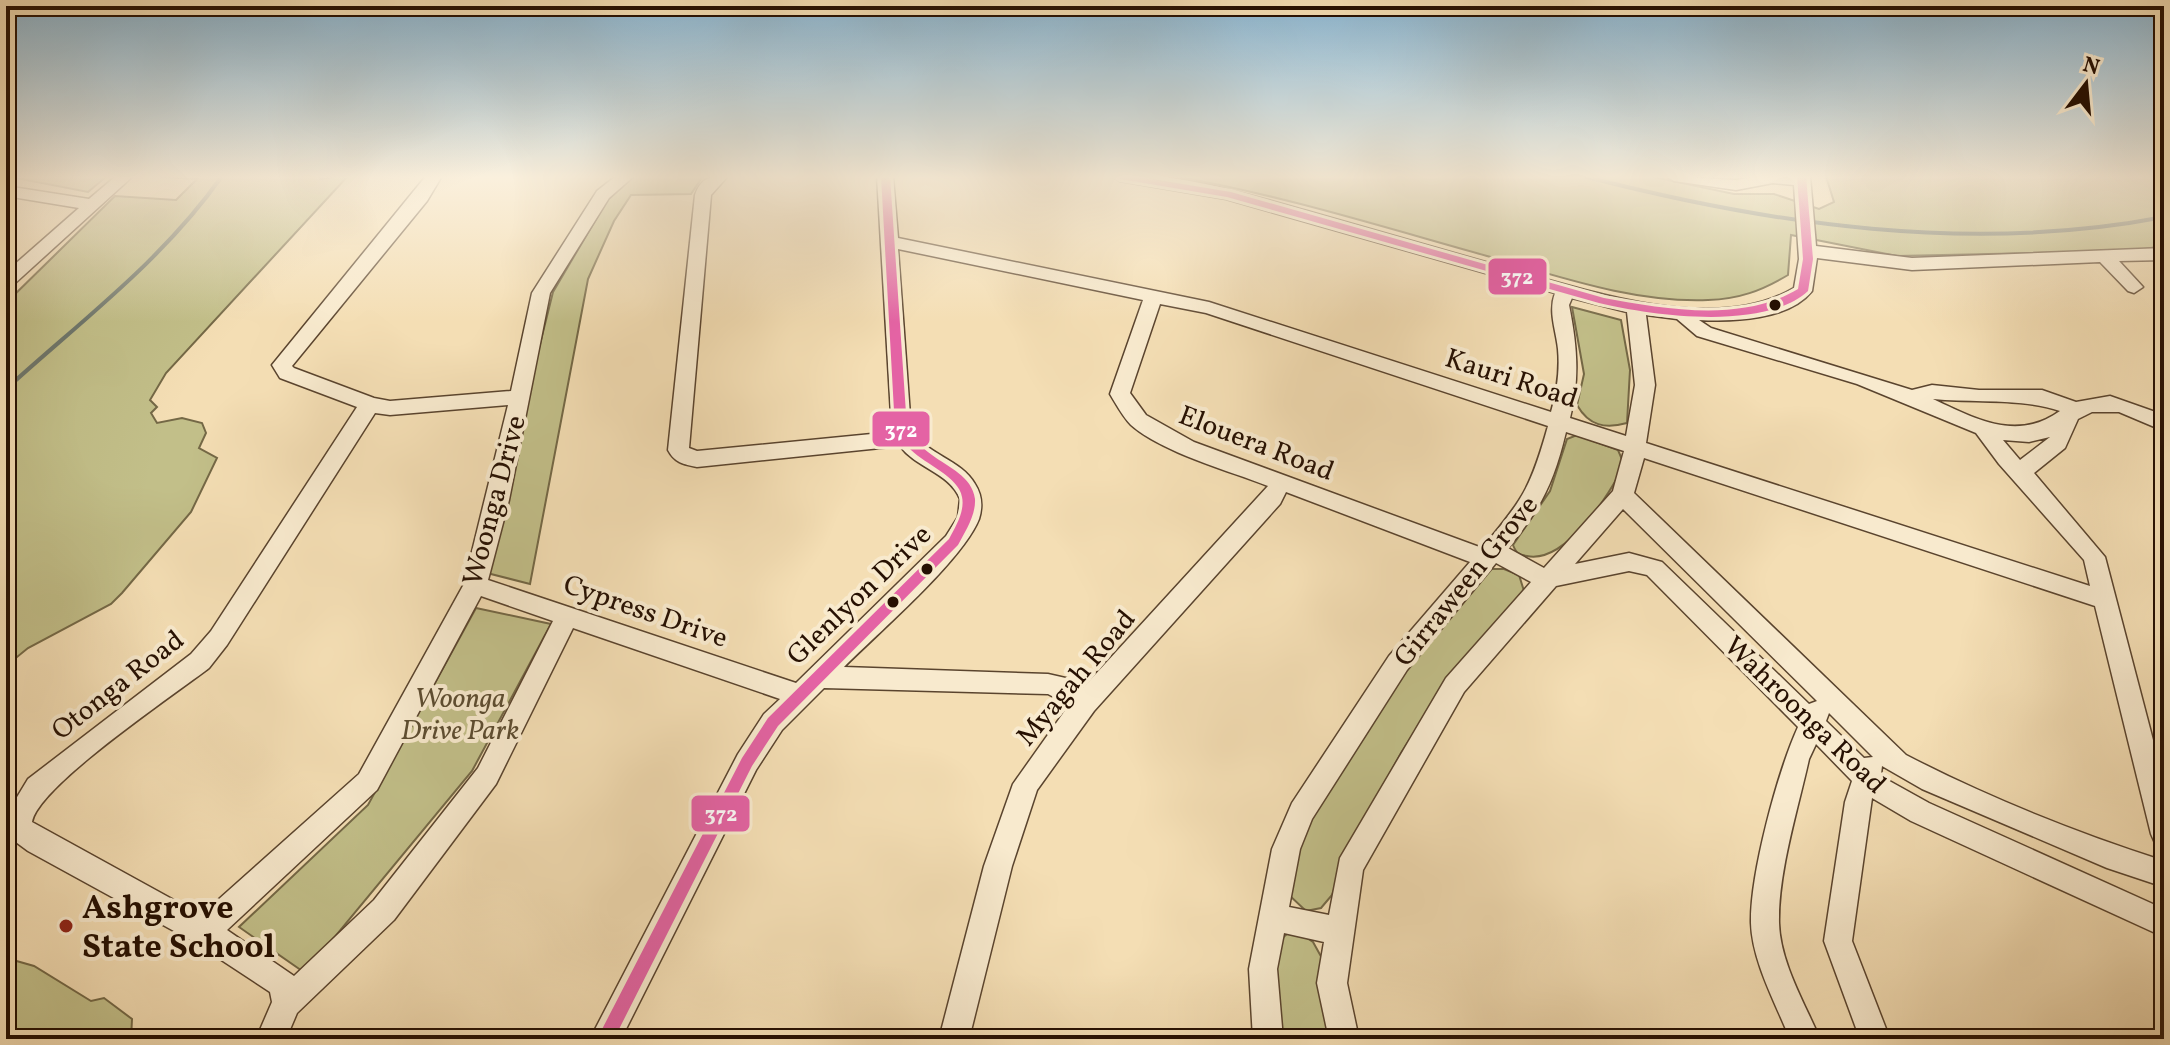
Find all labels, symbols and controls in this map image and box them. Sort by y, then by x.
north arrow [2046,44,2126,124]
text: N [2079,50,2103,84]
line badge: 372 [1487,257,1548,296]
text: 372 [1501,263,1533,294]
unlabelled marker [1767,297,1783,313]
street label: Kauri Road [1440,340,1583,419]
street label: Elouera Road [1173,397,1339,492]
line badge: 372 [871,410,931,448]
street label: Woonga Drive [454,411,537,590]
text: 372 [885,416,917,447]
street label: Girraween Grove [1386,488,1548,676]
street label: Glenlyon Drive [779,517,941,675]
unlabelled marker [919,561,935,577]
street label: Cypress Drive [558,566,733,659]
unlabelled marker [885,594,901,610]
street label: Myagah Road [1008,602,1146,755]
street label: Otonga Road [44,622,193,750]
street label: Wahroonga Road [1714,628,1894,803]
park label: Woonga Drive Park [401,680,519,751]
line badge: 372 [690,794,751,833]
text: 372 [705,800,737,831]
place label: Ashgrove State School [82,886,275,972]
marker: Ashgrove State School [57,917,75,935]

